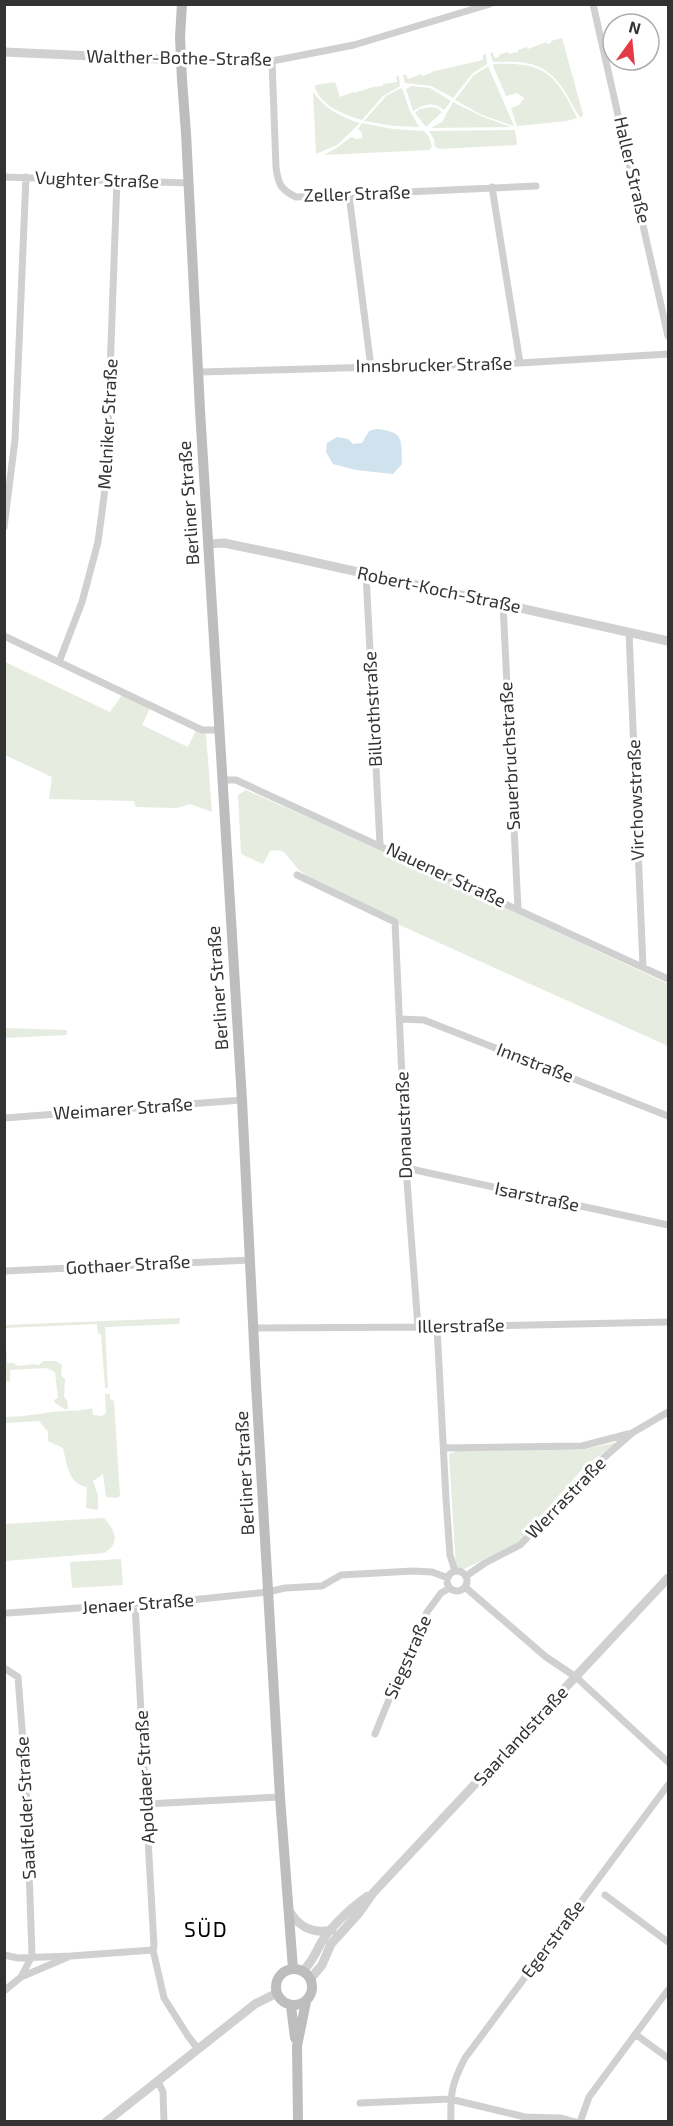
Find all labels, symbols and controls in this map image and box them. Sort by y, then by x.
north arrow [601,12,661,72]
text: N [627,16,643,38]
street label: Walther-Bothe-Straße [86,44,272,70]
street label: Haller Straße [610,114,656,225]
street label: Vughter Straße [34,166,160,192]
street label: Zeller Straße [303,180,411,206]
street label: Innsbrucker Straße [356,352,512,376]
street label: Melniker Straße [93,358,121,490]
street label: Berliner Straße [173,440,203,566]
street label: Robert-Koch-Straße [355,561,523,617]
street label: Billrothstraße [358,651,386,767]
street label: Sauerbruchstraße [494,681,524,831]
street label: Virchowstraße [622,739,648,861]
street label: Nauener Straße [383,837,510,911]
street label: Berliner Straße [202,925,232,1051]
street label: Innstraße [494,1037,577,1087]
street label: Donaustraße [390,1071,416,1179]
street label: Weimarer Straße [52,1092,193,1124]
street label: Isarstraße [493,1176,582,1216]
street label: Gothaer Straße [65,1250,191,1278]
street label: Illerstraße [417,1313,505,1337]
street label: Berliner Straße [230,1410,258,1536]
street label: Werrastraße [521,1452,610,1543]
street label: Jenaer Straße [81,1588,195,1618]
street label: Siegstraße [379,1611,435,1702]
street label: Saarlandstraße [469,1681,572,1790]
street label: Apoldaer Straße [130,1710,158,1844]
street label: Saalfelder Straße [10,1736,40,1880]
street label: Egerstraße [516,1895,589,1982]
district label: SÜD [184,1916,228,1941]

